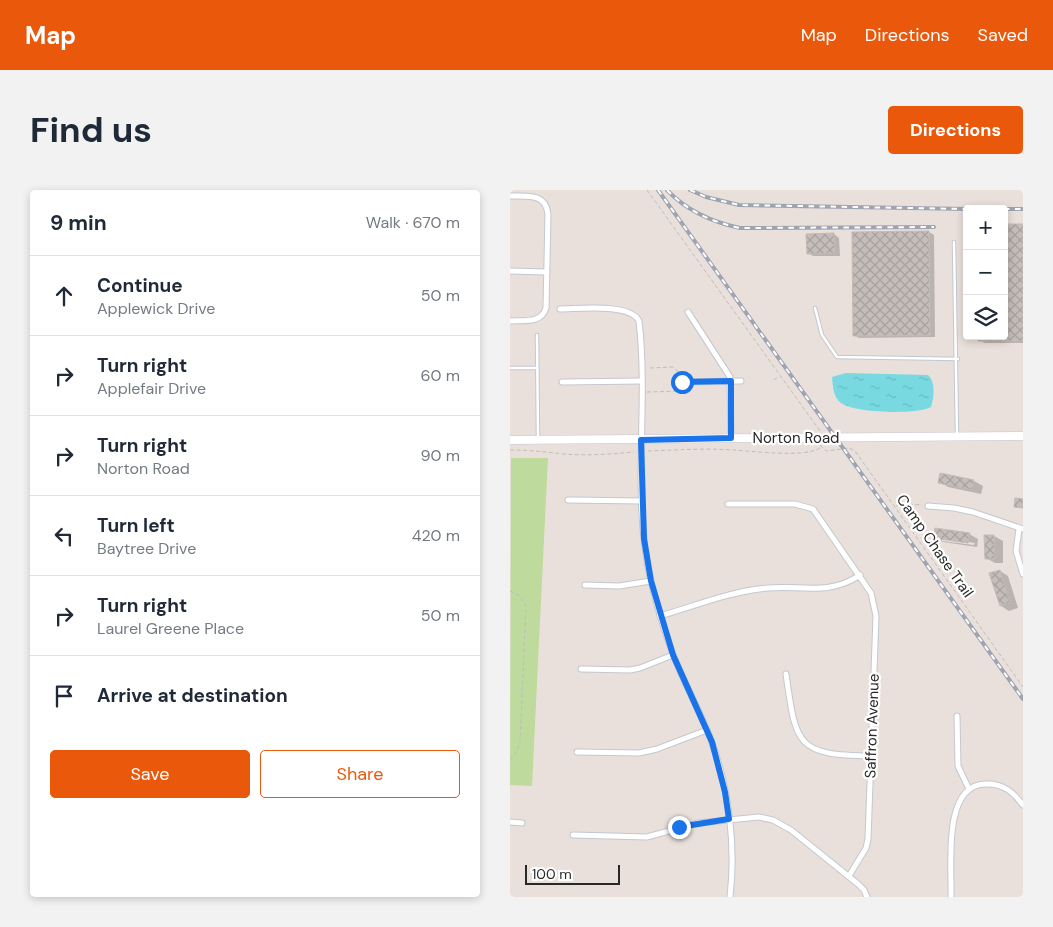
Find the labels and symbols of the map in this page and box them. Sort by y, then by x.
route start [671,371,694,394]
street label: Norton Road [753,428,839,448]
street label: Camp Chase Trail [892,491,978,601]
street label: Saffron Avenue [860,673,884,779]
route end [668,816,691,839]
scale bar [525,862,620,885]

